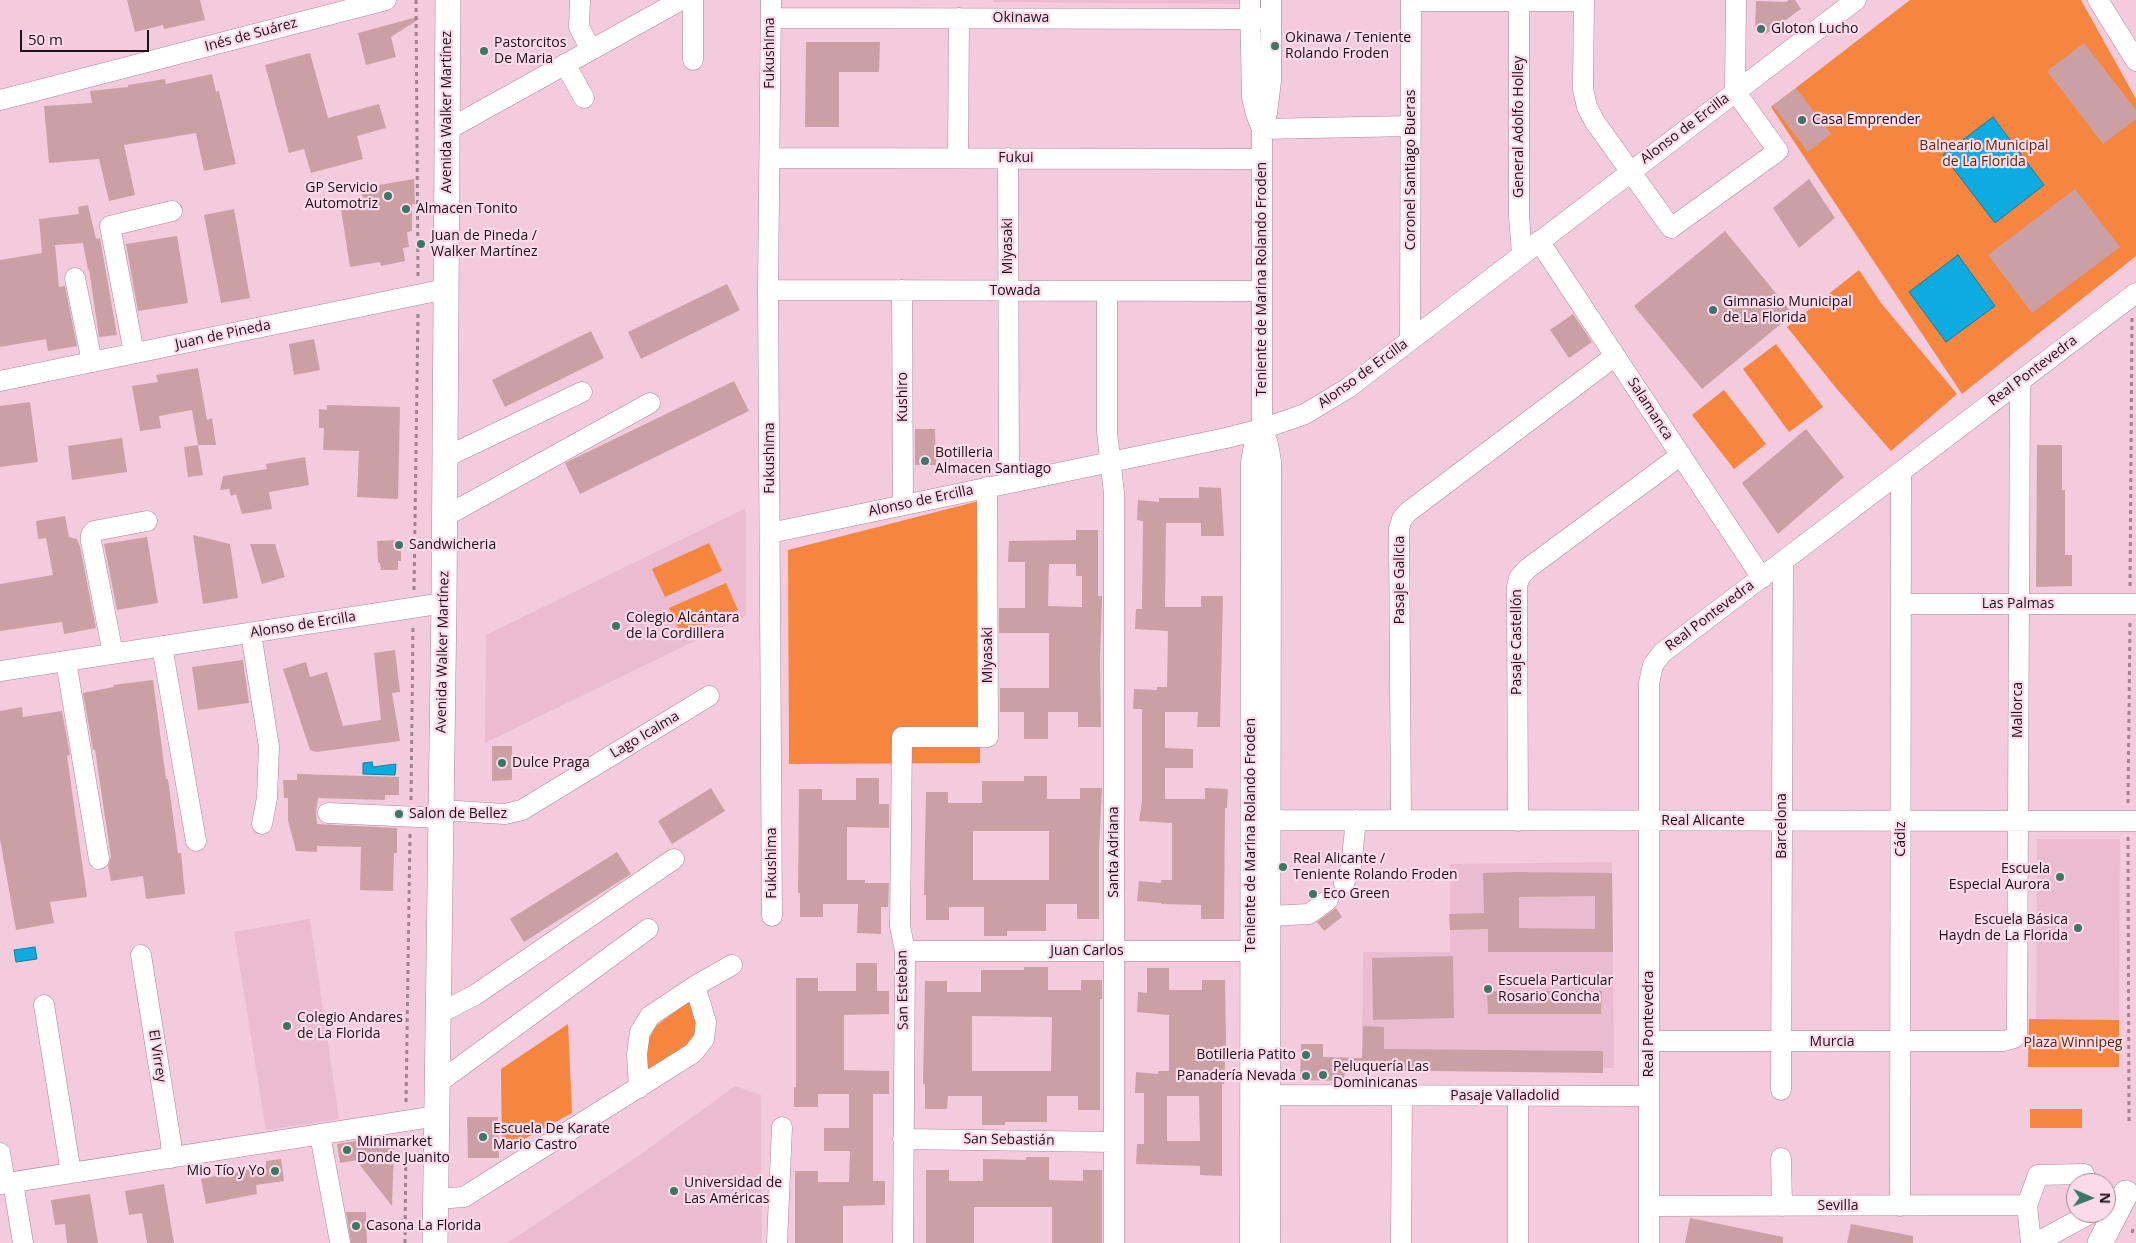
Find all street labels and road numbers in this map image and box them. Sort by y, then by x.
street label: Okinawa [993,10,1049,26]
street label: Inés de Suárez [203,15,299,55]
street label: Fukushima [762,17,778,89]
street label: Avenida Walker Martínez [439,31,455,193]
street label: General Adolfo Holley [1511,56,1527,198]
street label: Coronel Santiago Bueras [1403,90,1419,250]
street label: Alonso de Ercilla [1637,90,1733,168]
street label: Fukui [998,150,1034,166]
street label: Teniente de Marina Rolando Froden [1254,162,1270,396]
street label: Miyasaki [1000,218,1016,274]
street label: Towada [989,283,1041,299]
street label: Juan de Pineda [174,317,272,353]
street label: Real Pontevedra [1985,332,2081,410]
street label: Alonso de Ercilla [1315,336,1411,412]
street label: Kushiro [895,372,911,422]
street label: Salamanca [1624,375,1676,443]
street label: Fukushima [762,422,778,494]
street label: Alonso de Ercilla [867,482,975,520]
street label: Pasaje Galicia [1392,536,1408,624]
street label: Avenida Walker Martínez [433,571,453,733]
street label: Real Pontevedra [1662,577,1758,655]
street label: Pasaje Castellón [1509,589,1525,695]
street label: Las Palmas [1982,596,2054,612]
street label: Alonso de Ercilla [249,608,357,642]
street label: Miyasaki [980,627,996,683]
street label: Mallorca [2010,682,2026,738]
street label: Lago Icalma [607,708,683,762]
street label: Teniente de Marina Rolando Froden [1243,718,1259,952]
street label: Barcelona [1774,793,1790,859]
street label: Santa Adriana [1106,806,1122,898]
street label: Real Alicante [1661,813,1745,829]
street label: Cádiz [1893,821,1909,857]
street label: Fukushima [764,827,780,899]
street label: Juan Carlos [1050,943,1124,959]
street label: San Esteban [894,950,912,1030]
street label: Real Pontevedra [1641,971,1657,1077]
street label: El Virrey [145,1028,169,1084]
street label: Murcia [1810,1034,1854,1050]
street label: Pasaje Valladolid [1450,1088,1560,1104]
street label: San Sebastián [963,1131,1055,1149]
street label: Sevilla [1818,1198,1858,1214]

